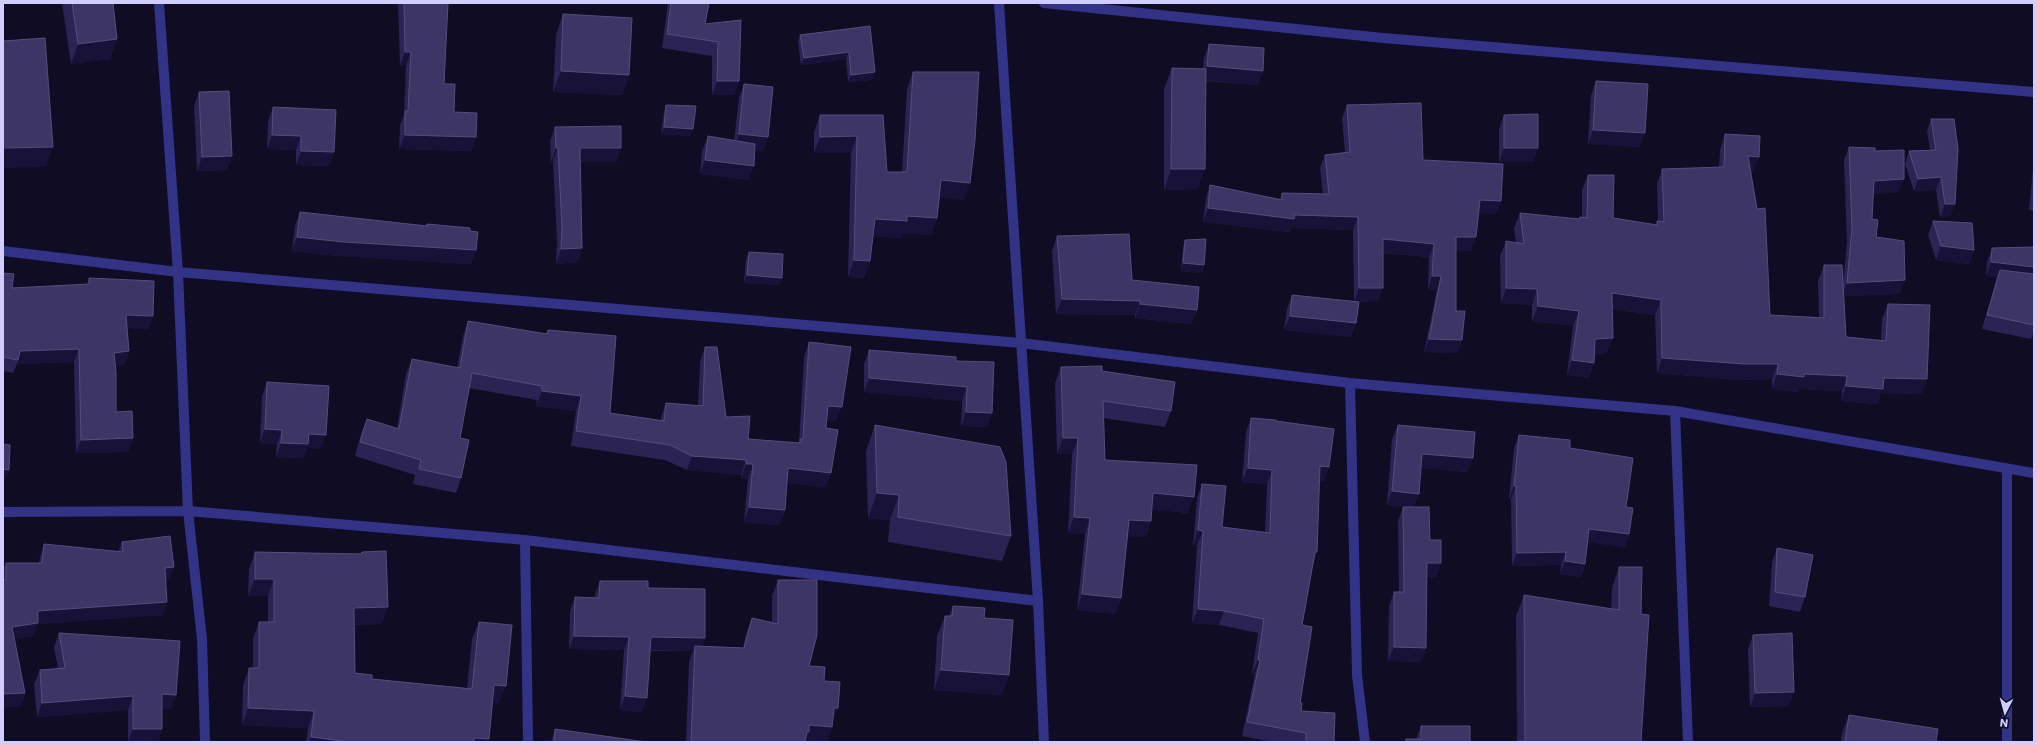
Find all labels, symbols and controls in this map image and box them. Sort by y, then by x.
north arrow [1985,693,2025,733]
text: N [1999,715,2009,731]

